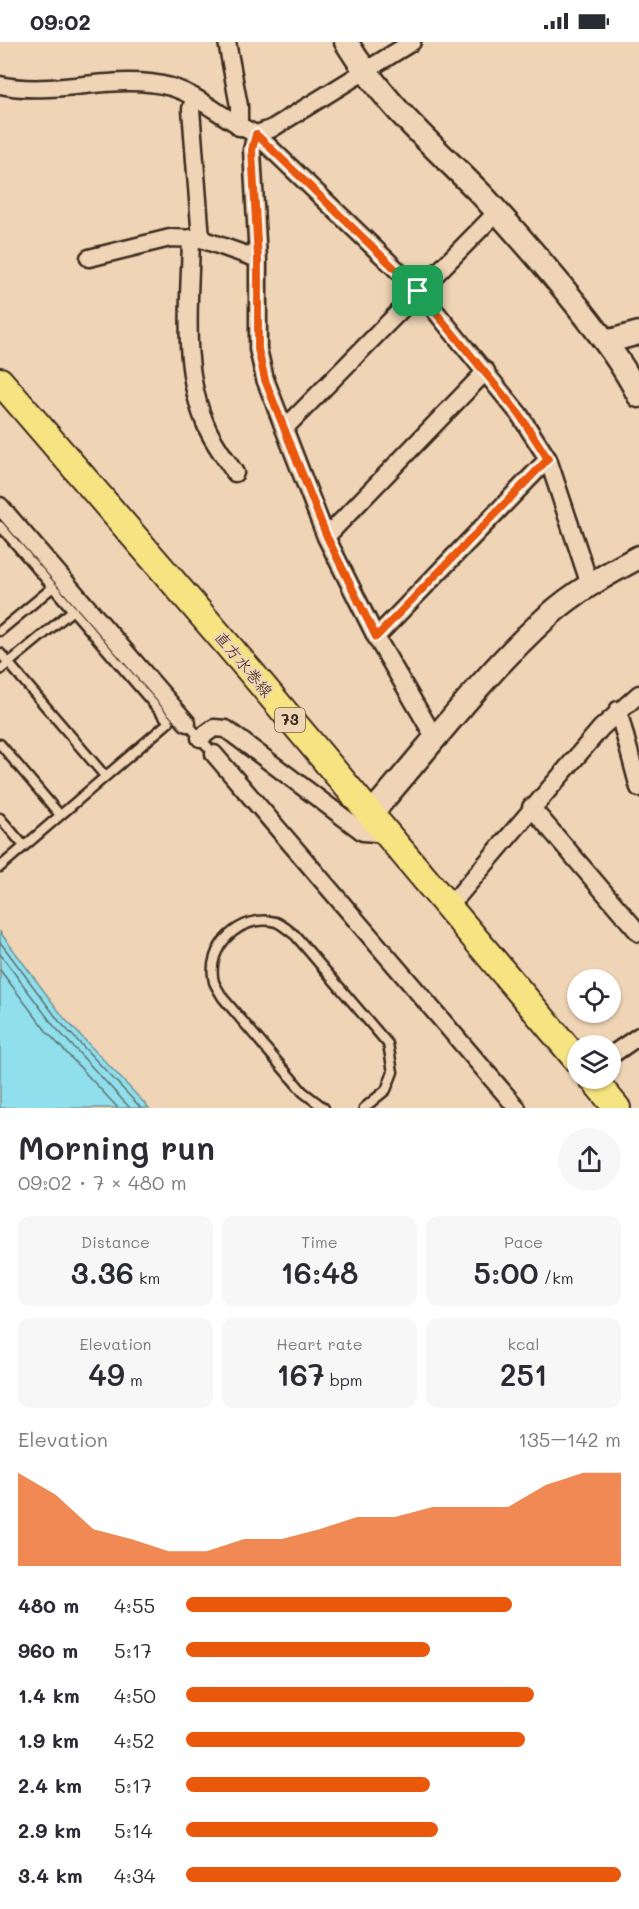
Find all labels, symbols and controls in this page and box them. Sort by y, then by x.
text: 09:02 [30,7,91,36]
pin [392,265,443,316]
icon: arrive [401,274,434,307]
street label: 直方水巻線 [211,626,278,701]
road number: 73 [275,708,305,732]
map controls [567,969,621,1089]
button: locate [567,969,621,1023]
button: layers [567,1035,621,1089]
text: Morning run [18,1125,215,1168]
button: share [558,1128,621,1191]
text: 09:02 · 7 × 480 m [18,1169,187,1195]
text: Distance [81,1231,150,1252]
text: Time [301,1231,338,1252]
text: Pace [504,1231,543,1252]
text: 3.36 [71,1252,134,1292]
text: 16:48 [281,1252,358,1292]
text: 5:00 [474,1252,539,1292]
text: km [134,1267,160,1288]
text: /km [539,1267,573,1288]
text: Elevation [80,1333,151,1354]
text: Heart rate [276,1333,363,1354]
text: kcal [508,1333,539,1354]
text: 49 [88,1354,125,1394]
text: 167 [276,1354,325,1394]
text: 251 [500,1354,547,1394]
text: m [125,1369,143,1390]
text: bpm [325,1369,363,1390]
text: Elevation [18,1426,108,1452]
text: 135–142 m [518,1426,621,1452]
text: 480 m [18,1592,79,1618]
text: 4:55 [114,1592,155,1618]
text: 960 m [18,1637,78,1663]
text: 5:17 [114,1637,152,1663]
text: 1.4 km [18,1682,80,1708]
text: 4:50 [114,1682,156,1708]
text: 1.9 km [18,1727,79,1753]
text: 4:52 [114,1727,155,1753]
text: 2.4 km [18,1772,82,1798]
text: 5:17 [114,1772,152,1798]
text: 2.9 km [18,1817,81,1843]
text: 5:14 [114,1817,153,1843]
text: 3.4 km [18,1862,83,1888]
text: 4:34 [114,1862,155,1888]

